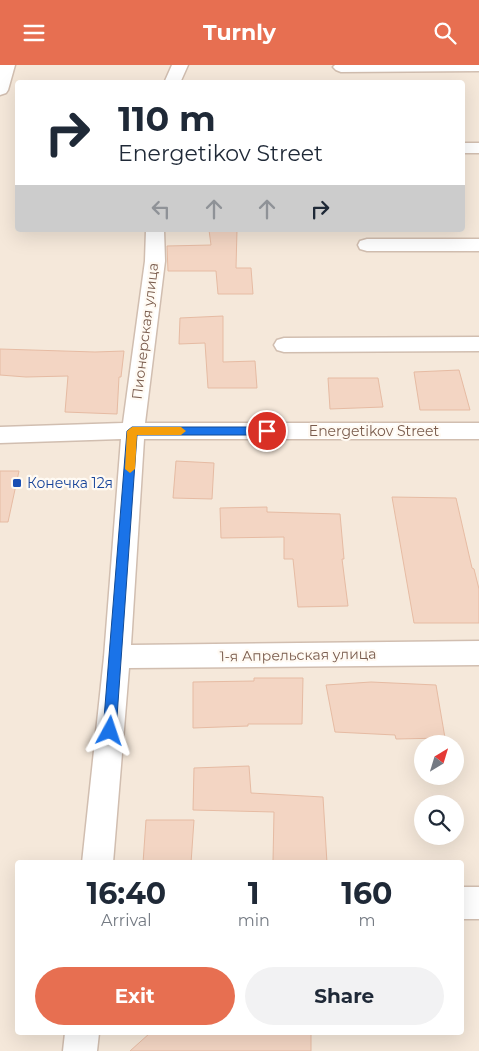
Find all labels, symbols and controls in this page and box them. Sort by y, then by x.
icon: menu [20,19,48,47]
text: Turnly [203,19,276,46]
icon: search [431,19,459,47]
text: 110 m [118,97,216,140]
icon: right [35,100,100,165]
text: Energetikov Street [118,140,323,167]
icon: left [147,195,175,223]
icon: ahead [200,195,228,223]
icon: ahead [253,195,281,223]
icon: right [306,195,334,223]
street label: Пионерская улица [128,262,162,400]
pin [246,410,288,452]
icon: arrive [253,417,281,445]
street label: Energetikov Street [309,422,440,440]
place label: Конечка 12я [27,474,113,492]
marker: Конечка 12я [11,477,23,489]
street label: 1-я Апрельская улица [219,645,377,665]
position arrow [83,704,135,756]
north arrow [414,735,464,785]
map controls [414,735,464,845]
button: search [414,795,464,845]
text: 16:40 [86,875,166,912]
text: 1 [248,875,260,912]
text: 160 [341,875,393,912]
text: Arrival [101,911,152,930]
text: min [238,911,270,930]
text: m [358,911,375,930]
button: Exit [35,967,235,1025]
button: Share [245,967,444,1025]

